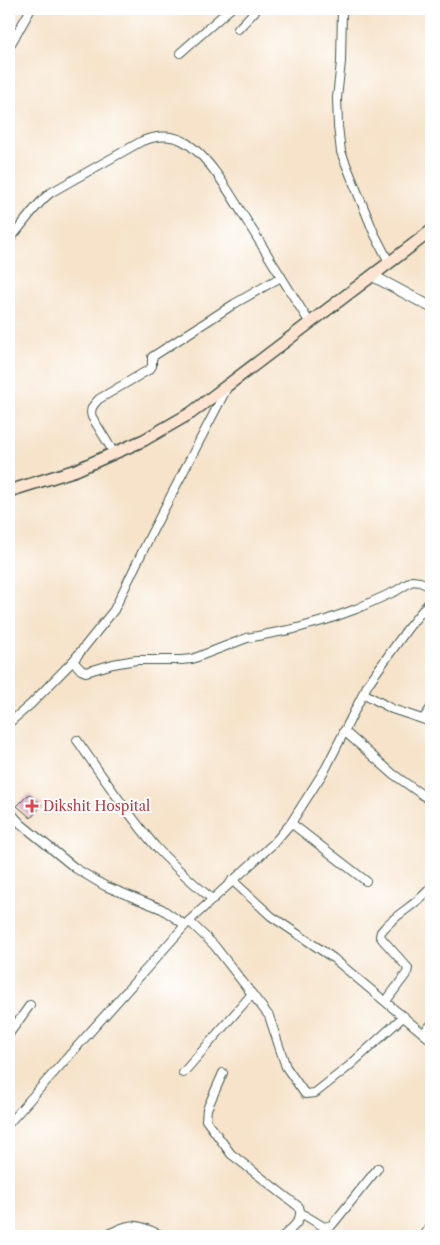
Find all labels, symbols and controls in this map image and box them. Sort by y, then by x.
place label: Dikshit Hospital [43,797,150,815]
marker: Dikshit Hospital [25,799,39,813]

